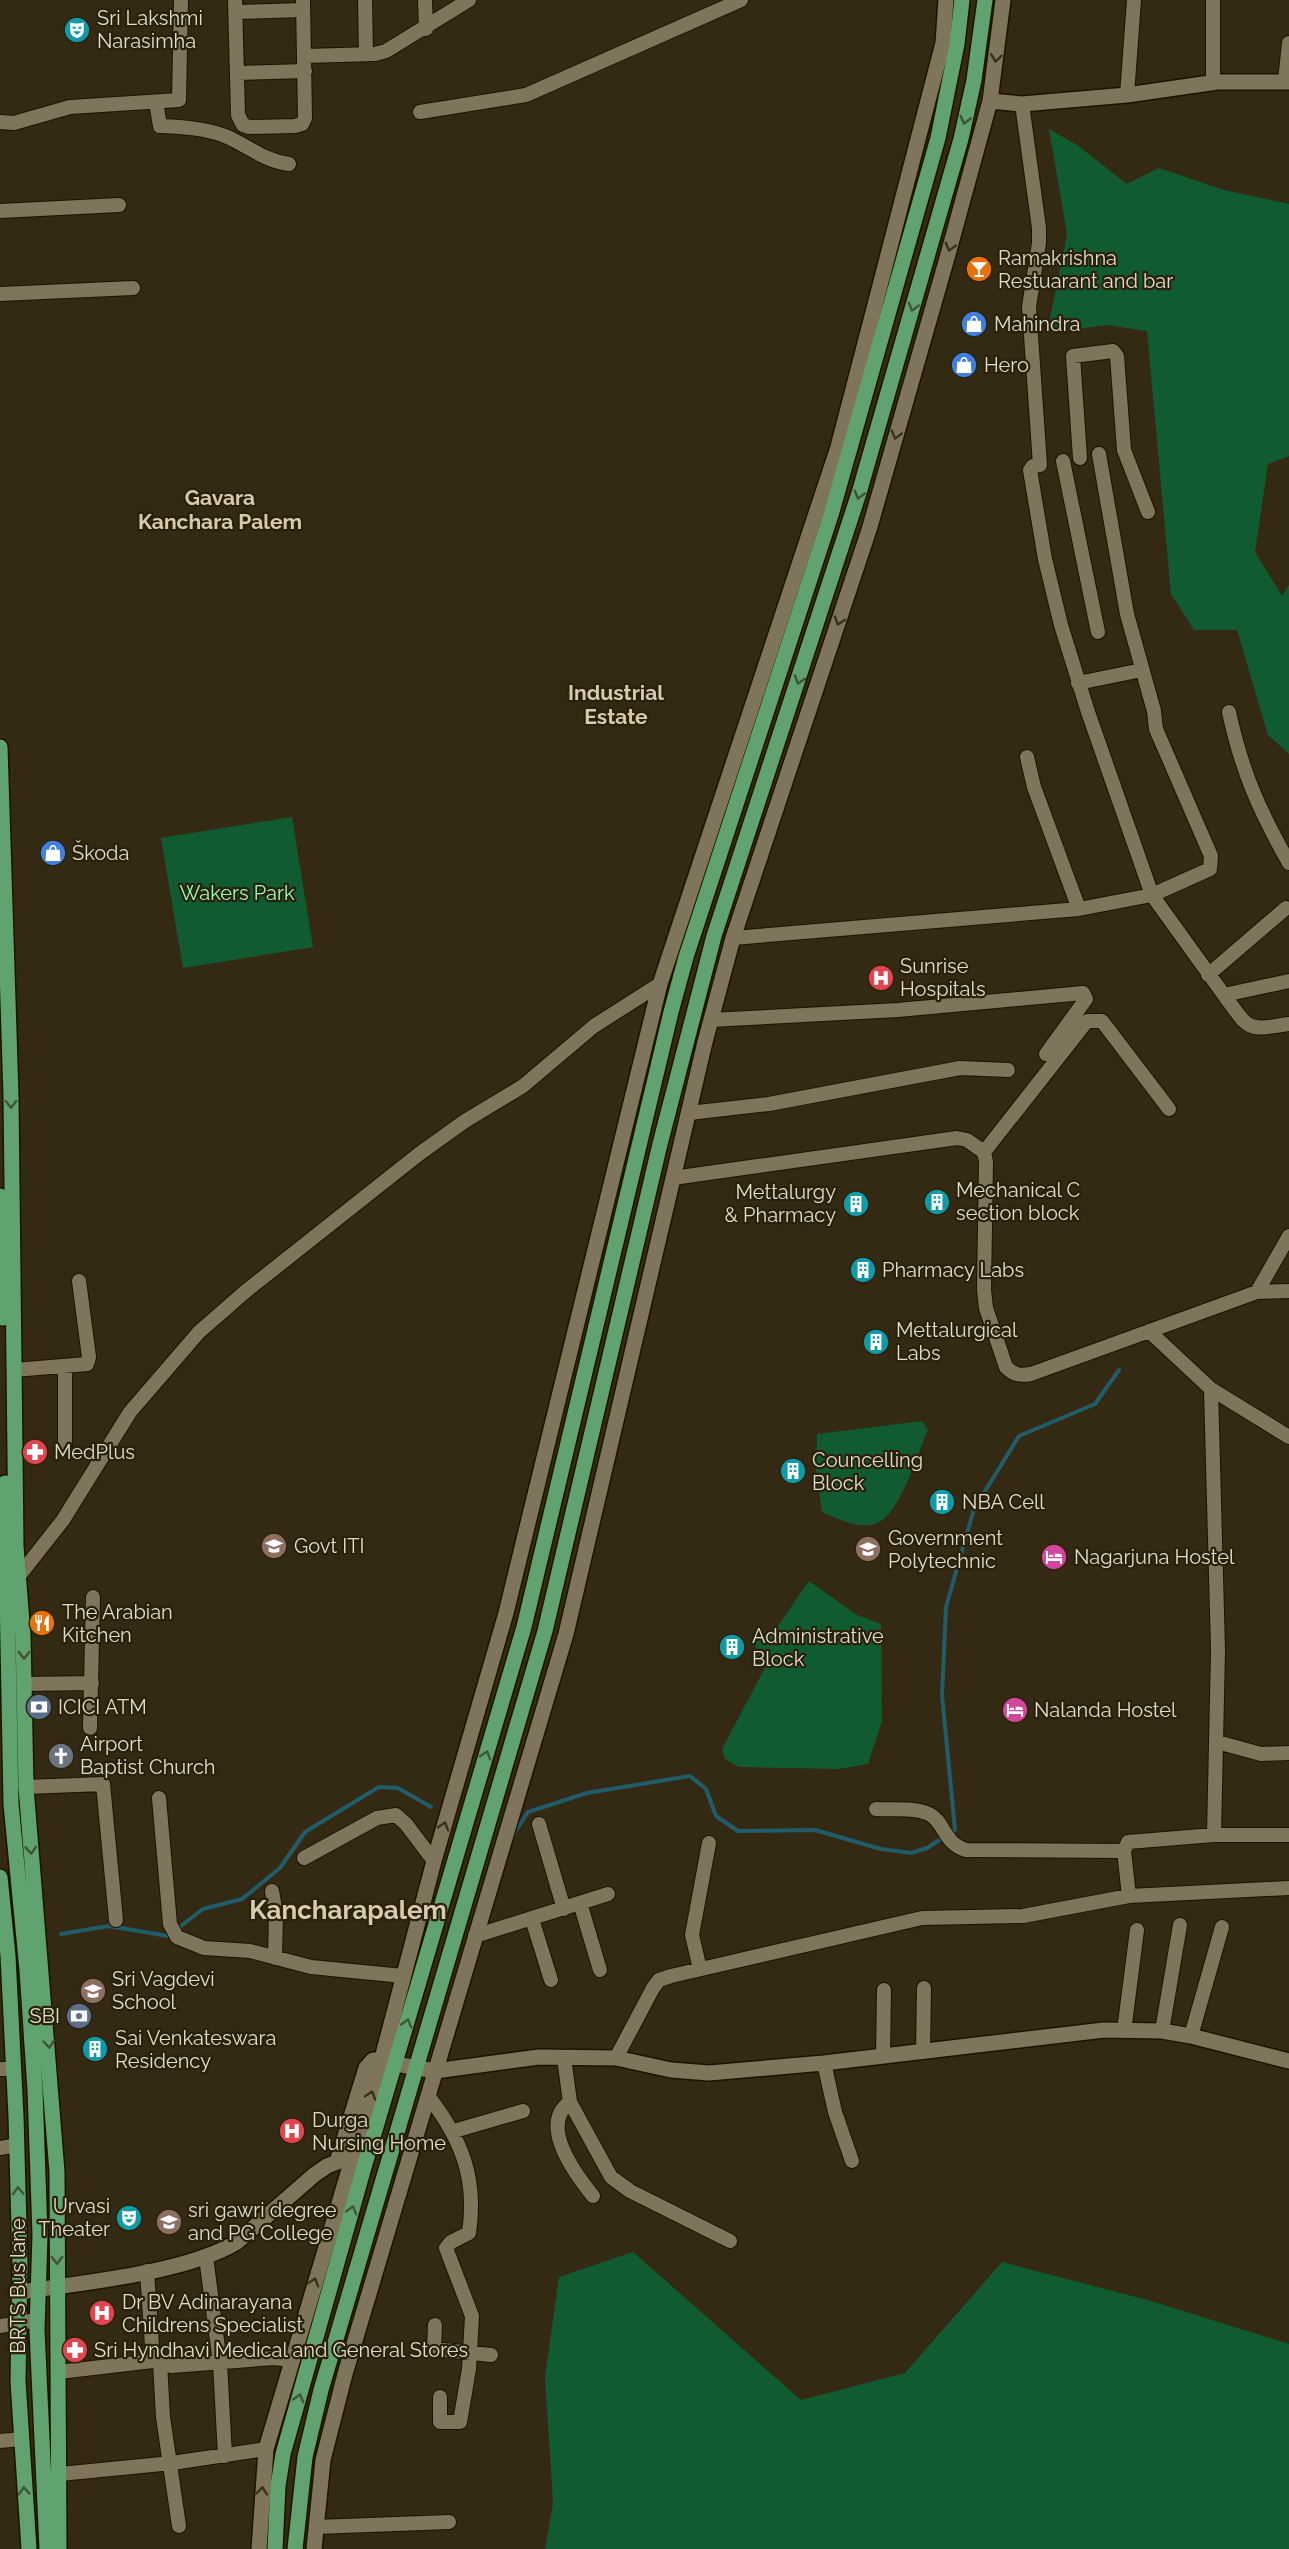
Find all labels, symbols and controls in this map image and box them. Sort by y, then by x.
place label: Sri Lakshmi Narasimha [97,6,203,53]
theatre icon: Sri Lakshmi Narasimha [62,15,92,45]
one-way arrow [991,53,1003,63]
one-way arrow [960,114,973,124]
one-way arrow [945,241,957,252]
place label: Ramakrishna Restuarant and bar [998,246,1173,293]
bar icon: Ramakrishna Restuarant and bar [964,254,994,284]
one-way arrow [907,302,920,312]
shop icon: Mahindra [959,309,989,339]
place label: Mahindra [994,312,1080,336]
shop icon: Hero [949,350,979,380]
place label: Hero [984,353,1029,377]
one-way arrow [891,429,903,440]
district label: Gavara Kanchara Palem [138,485,302,534]
one-way arrow [854,489,866,500]
one-way arrow [834,615,847,626]
one-way arrow [793,674,806,685]
district label: Industrial Estate [568,680,664,729]
shop icon: Škoda [38,838,68,868]
place label: Škoda [72,840,129,865]
park label: Wakers Park [179,881,295,905]
place label: Sunrise Hospitals [900,954,986,1001]
hospital icon: Sunrise Hospitals [866,963,896,993]
one-way arrow [5,1099,17,1108]
place label: Mechanical C section block [956,1178,1080,1225]
place label: Mettalurgy & Pharmacy [725,1180,836,1227]
building icon: Mechanical C section block [922,1187,952,1217]
building icon: Mettalurgy & Pharmacy [841,1189,871,1219]
building icon: Pharmacy Labs [848,1255,878,1285]
place label: Pharmacy Labs [882,1258,1024,1282]
place label: Mettalurgical Labs [896,1318,1018,1365]
building icon: Mettalurgical Labs [861,1327,891,1357]
pharmacy icon: MedPlus [20,1437,50,1467]
place label: MedPlus [54,1440,135,1464]
place label: Councelling Block [812,1448,923,1495]
building icon: Councelling Block [778,1456,808,1486]
building icon: NBA Cell [927,1487,957,1517]
place label: NBA Cell [962,1490,1045,1514]
place label: Government Polytechnic [888,1526,1003,1573]
school or university icon: Govt ITI [259,1531,289,1561]
place label: Govt ITI [294,1534,364,1558]
school or university icon: Government Polytechnic [853,1534,883,1564]
hotel icon: Nagarjuna Hostel [1039,1542,1069,1572]
place label: Nagarjuna Hostel [1074,1545,1235,1569]
place label: The Arabian Kitchen [62,1600,173,1647]
restaurant icon: The Arabian Kitchen [27,1608,57,1638]
place label: Administrative Block [752,1624,884,1671]
building icon: Administrative Block [717,1632,747,1662]
one-way arrow [18,1650,30,1659]
bank icon: ICICI ATM [24,1692,54,1722]
place label: ICICI ATM [58,1695,147,1719]
hotel icon: Nalanda Hostel [1000,1695,1030,1725]
place label: Nalanda Hostel [1034,1698,1177,1722]
place label: Airport Baptist Church [80,1732,216,1779]
church icon: Airport Baptist Church [46,1741,76,1771]
one-way arrow [479,1750,491,1761]
one-way arrow [437,1821,449,1832]
one-way arrow [24,1845,37,1854]
district label: Kancharapalem [249,1895,447,1925]
place label: Sri Vagdevi School [112,1967,215,2014]
school or university icon: Sri Vagdevi School [78,1976,108,2006]
bank icon: SBI [64,2001,94,2031]
place label: SBI [30,2004,60,2028]
one-way arrow [400,2018,412,2029]
place label: Sai Venkateswara Residency [115,2026,276,2073]
building icon: Sai Venkateswara Residency [80,2034,110,2064]
one-way arrow [42,2039,55,2048]
one-way arrow [363,2090,376,2101]
place label: Durga Nursing Home [312,2108,446,2155]
hospital icon: Durga Nursing Home [277,2116,307,2146]
one-way arrow [12,2187,24,2196]
place label: Urvasi Theater [38,2194,110,2241]
place label: sri gawri degree and PG College [188,2198,337,2245]
theatre icon: Urvasi Theater [114,2203,144,2233]
one-way arrow [345,2205,357,2216]
school or university icon: sri gawri degree and PG College [154,2207,184,2237]
street label: BRTS Bus lane [6,2218,30,2354]
one-way arrow [51,2255,63,2264]
one-way arrow [307,2277,320,2288]
place label: Dr BV Adinarayana Childrens Specialist [122,2290,303,2337]
hospital icon: Dr BV Adinarayana Childrens Specialist [87,2298,117,2328]
pharmacy icon: Sri Hyndhavi Medical and General Stores [60,2335,90,2365]
place label: Sri Hyndhavi Medical and General Stores [94,2338,468,2362]
one-way arrow [291,2393,304,2403]
one-way arrow [18,2486,31,2495]
one-way arrow [255,2486,268,2495]

